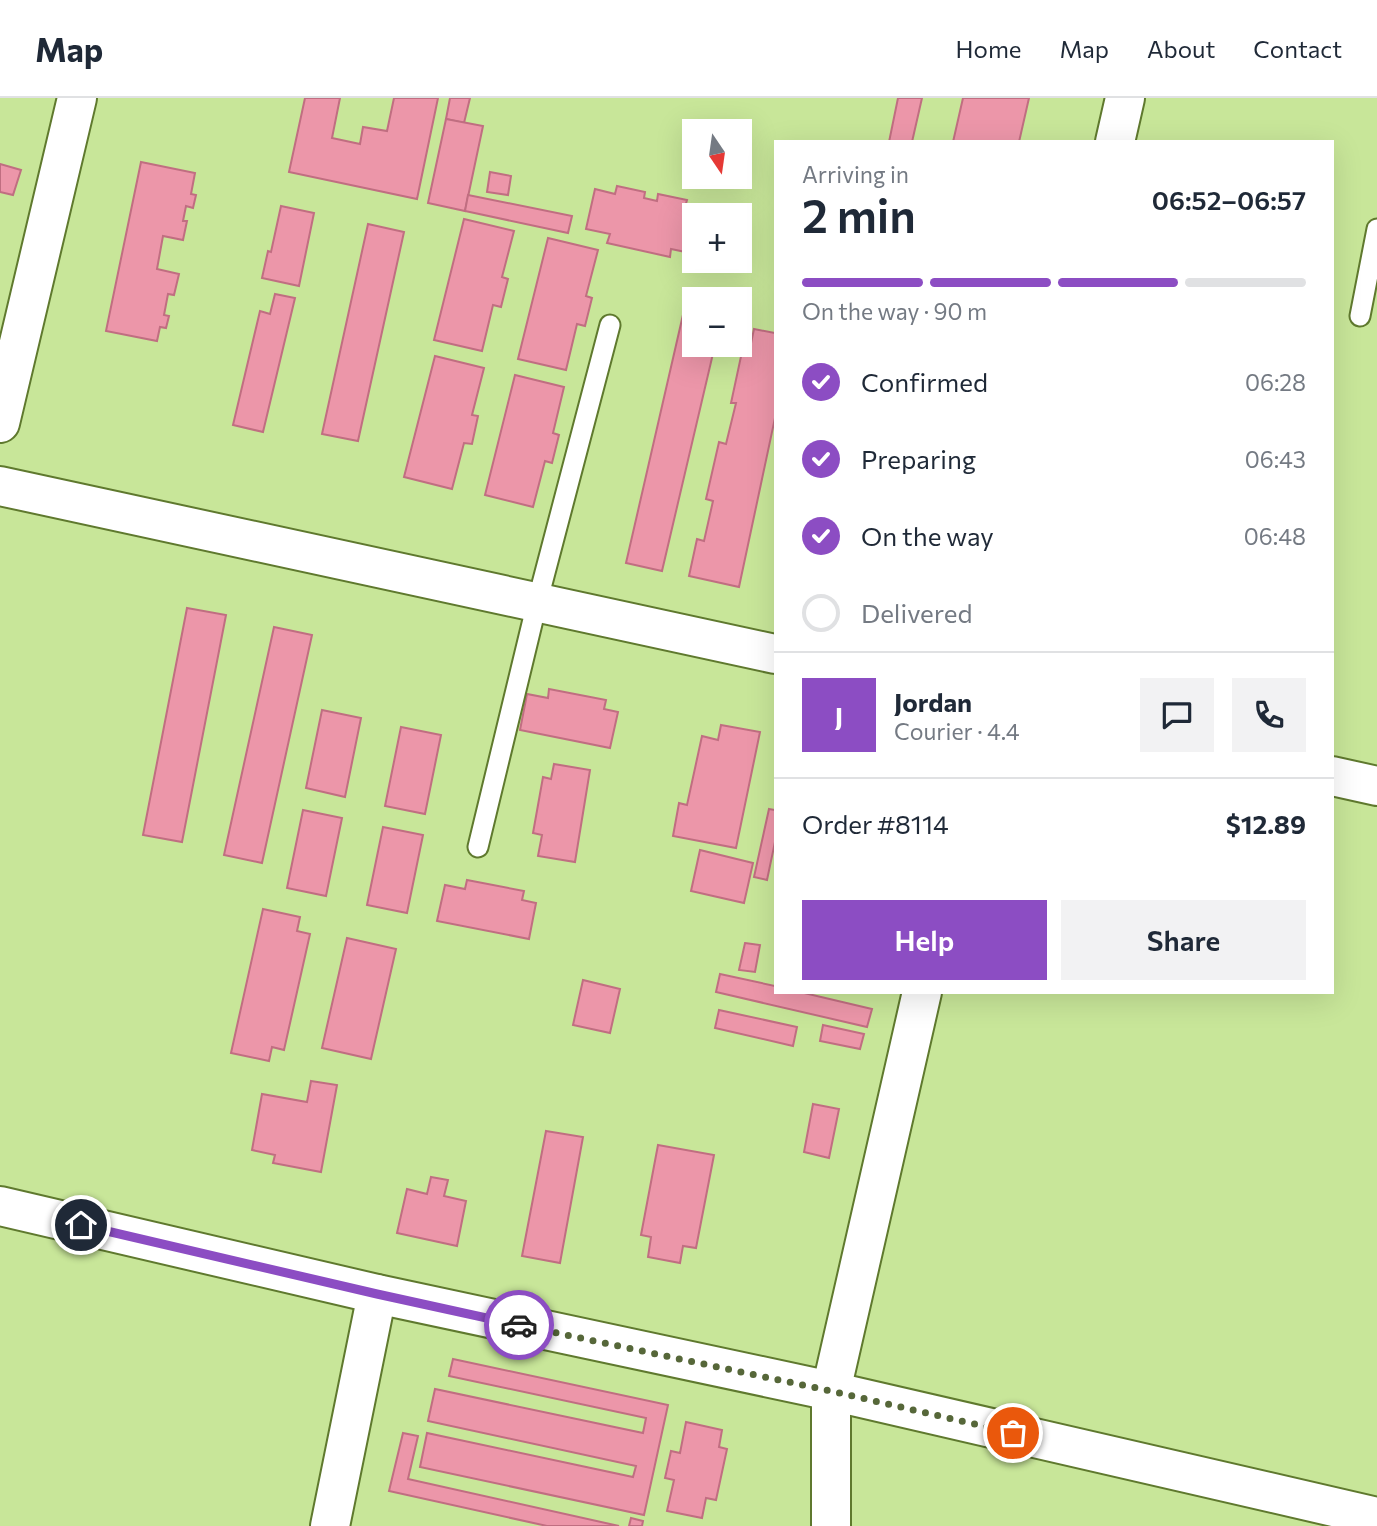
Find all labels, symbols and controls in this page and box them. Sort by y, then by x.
text: Map [35,28,103,69]
text: Home [956,34,1022,63]
text: Map [1060,34,1109,63]
text: About [1147,34,1215,63]
text: Contact [1253,34,1342,63]
north arrow [682,119,752,189]
map controls [682,119,752,357]
text: Arriving in [802,160,909,188]
text: 06:52–06:57 [1152,184,1306,215]
text: 2 min [802,186,916,242]
button: + [682,203,752,273]
button: − [682,287,752,357]
text: On the way · 90 m [802,297,987,325]
icon: check [802,363,840,401]
text: Confirmed [861,366,988,397]
text: 06:28 [1245,368,1306,396]
icon: check [802,440,840,478]
text: Preparing [861,443,976,474]
text: 06:43 [1245,445,1306,473]
icon: check [802,517,840,555]
text: On the way [861,520,994,551]
text: 06:48 [1244,522,1306,550]
text: Delivered [861,597,972,628]
button: chat [1140,678,1214,752]
button: phone [1232,678,1306,752]
text: Jordan [894,686,972,717]
text: J [835,700,843,731]
text: Courier · 4.4 [894,717,1020,745]
text: Order #8114 [802,808,949,839]
text: $12.89 [1226,808,1306,839]
button: Help [802,900,1047,980]
button: Share [1061,900,1306,980]
pin [51,1195,111,1255]
icon: home [62,1206,100,1244]
courier [484,1290,554,1360]
icon: car [500,1306,538,1344]
pin [983,1403,1043,1463]
icon: bag [994,1414,1032,1452]

